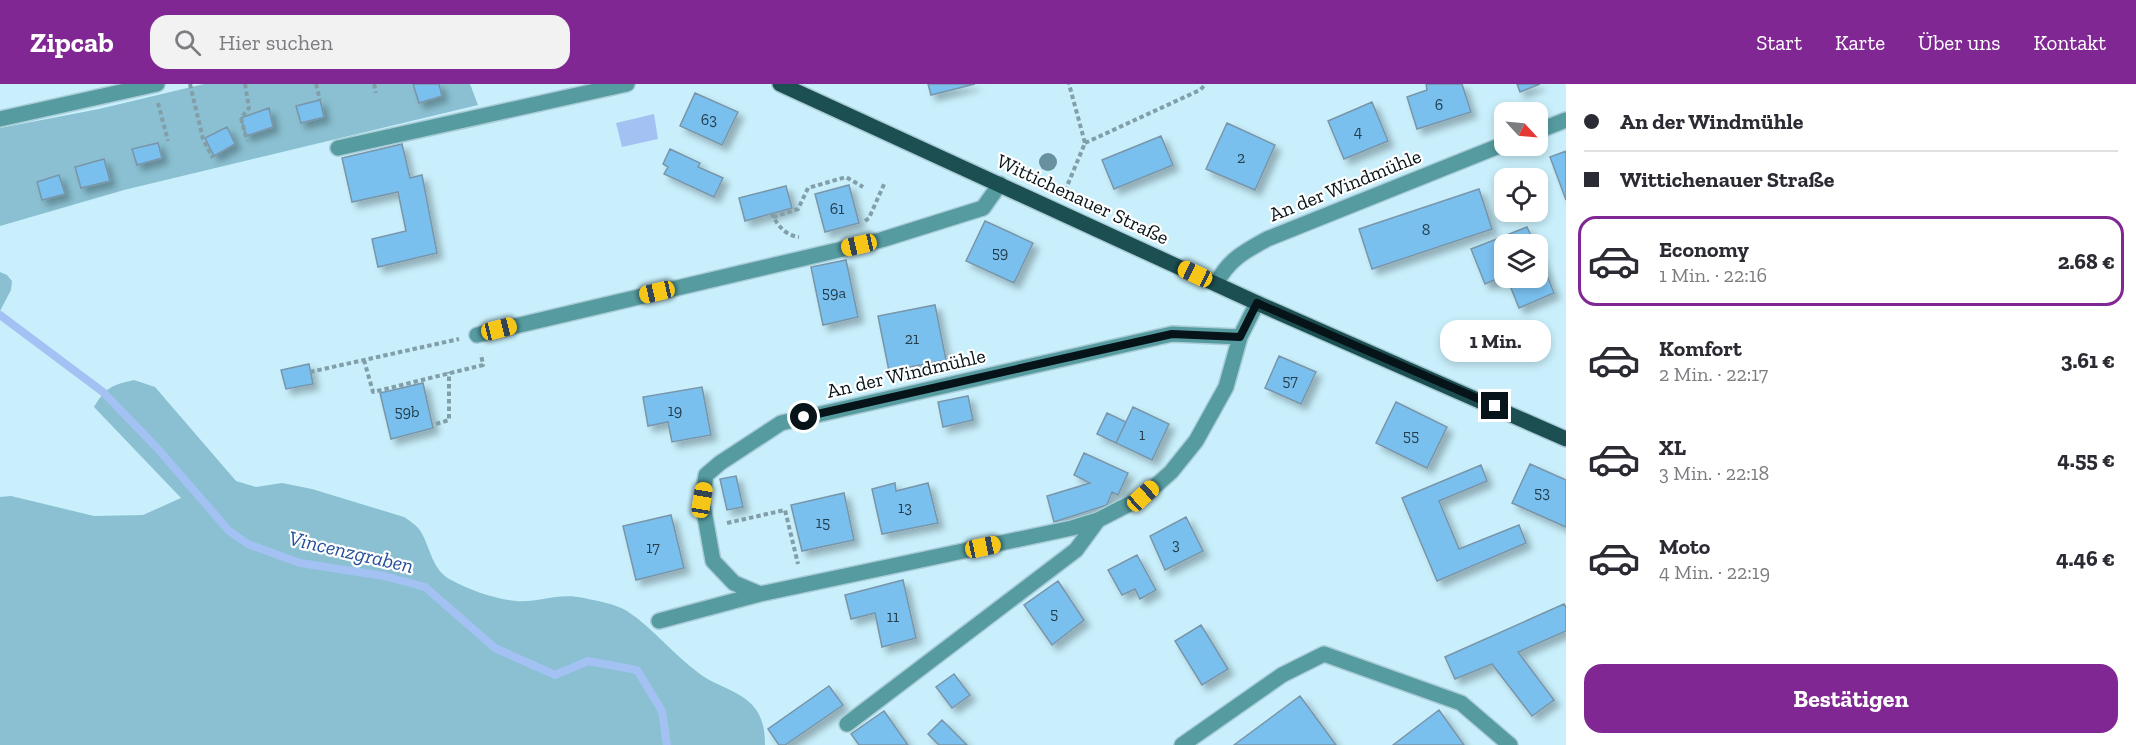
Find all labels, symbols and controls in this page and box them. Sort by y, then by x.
search box [150,15,570,69]
text: Zipcab [30,26,114,59]
icon: search [171,26,204,59]
text: Hier suchen [219,29,333,56]
text: Start [1756,30,1802,55]
text: Karte [1835,30,1885,55]
text: Über uns [1918,30,2000,55]
text: Kontakt [2033,30,2106,55]
house number: 6 [1435,95,1443,114]
north arrow [1494,102,1548,156]
map controls [1494,102,1548,288]
text: An der Windmühle [1620,108,1803,135]
house number: 63 [701,110,717,129]
house number: 4 [1354,122,1363,141]
street label: An der Windmühle [1265,144,1425,226]
house number: 2 [1237,148,1245,167]
street label: Wittichenauer Straße [993,149,1173,249]
text: Wittichenauer Straße [1620,166,1834,193]
button: locate [1494,168,1548,222]
house number: 61 [830,199,844,218]
house number: 8 [1422,220,1430,239]
car [839,232,879,258]
button: layers [1494,234,1548,288]
icon: car [1587,234,1641,288]
text: Economy [1659,236,1749,263]
house number: 59 [992,243,1008,262]
text: 2.68 € [2058,248,2115,275]
car [1175,258,1215,290]
text: 1 Min. · 22:16 [1659,263,1767,287]
car [637,279,677,305]
house number: 59a [822,283,846,302]
car [479,316,519,342]
callout: 1 Min. [1440,319,1550,361]
house number: 21 [905,329,919,348]
text: 1 Min. [1469,329,1522,353]
icon: car [1587,333,1641,387]
text: Komfort [1659,335,1742,362]
street label: An der Windmühle [824,343,988,403]
text: 3.61 € [2061,347,2115,374]
text: 2 Min. · 22:17 [1659,362,1768,386]
house number: 57 [1282,371,1298,390]
route end [1481,392,1508,419]
house number: 19 [668,401,682,420]
house number: 59b [394,402,420,421]
route start [790,403,817,430]
house number: 1 [1139,425,1145,444]
house number: 55 [1403,426,1419,445]
icon: car [1587,432,1641,486]
text: XL [1659,434,1686,461]
text: 4.55 € [2057,446,2115,473]
text: 3 Min. · 22:18 [1659,461,1769,485]
car [1124,477,1162,515]
car [690,481,714,519]
house number: 53 [1534,483,1550,502]
house number: 13 [898,498,912,517]
house number: 15 [816,513,830,532]
water label: Vincenzgraben [286,525,416,578]
icon: car [1587,531,1641,585]
text: Moto [1659,533,1710,560]
car [964,534,1002,560]
house number: 3 [1172,535,1180,554]
house number: 17 [646,538,660,557]
text: 4.46 € [2056,545,2115,572]
text: 4 Min. · 22:19 [1659,560,1770,584]
house number: 5 [1050,604,1058,623]
house number: 11 [887,607,899,626]
button: Bestätigen [1584,664,2118,733]

